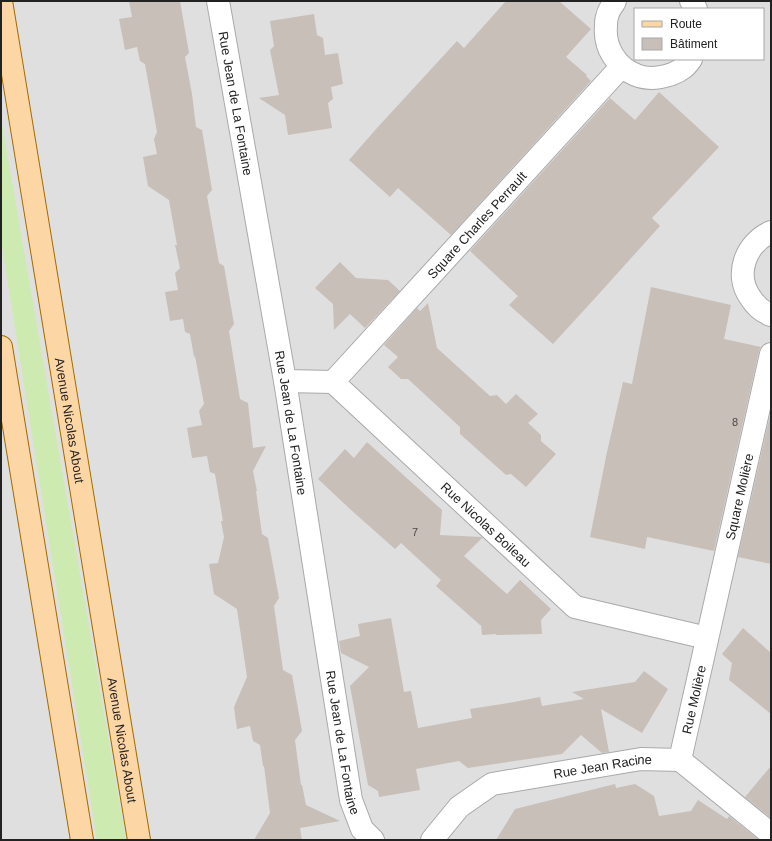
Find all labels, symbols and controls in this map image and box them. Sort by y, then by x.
legend [634,8,764,60]
text: Route [670,17,702,31]
street label: Rue Jean de La Fontaine [215,30,256,177]
text: Bâtiment [670,37,718,51]
street label: Square Charles Perrault [424,168,530,282]
street label: Rue Jean de La Fontaine [272,349,310,496]
street label: Avenue Nicolas About [52,357,87,485]
house number: 8 [732,416,738,428]
street label: Square Molière [723,452,757,541]
street label: Rue Nicolas Boileau [438,479,534,570]
house number: 7 [412,526,418,538]
street label: Rue Molière [679,664,709,735]
street label: Rue Jean de La Fontaine [323,669,363,817]
street label: Avenue Nicolas About [104,676,140,804]
street label: Rue Jean Racine [552,752,652,782]

